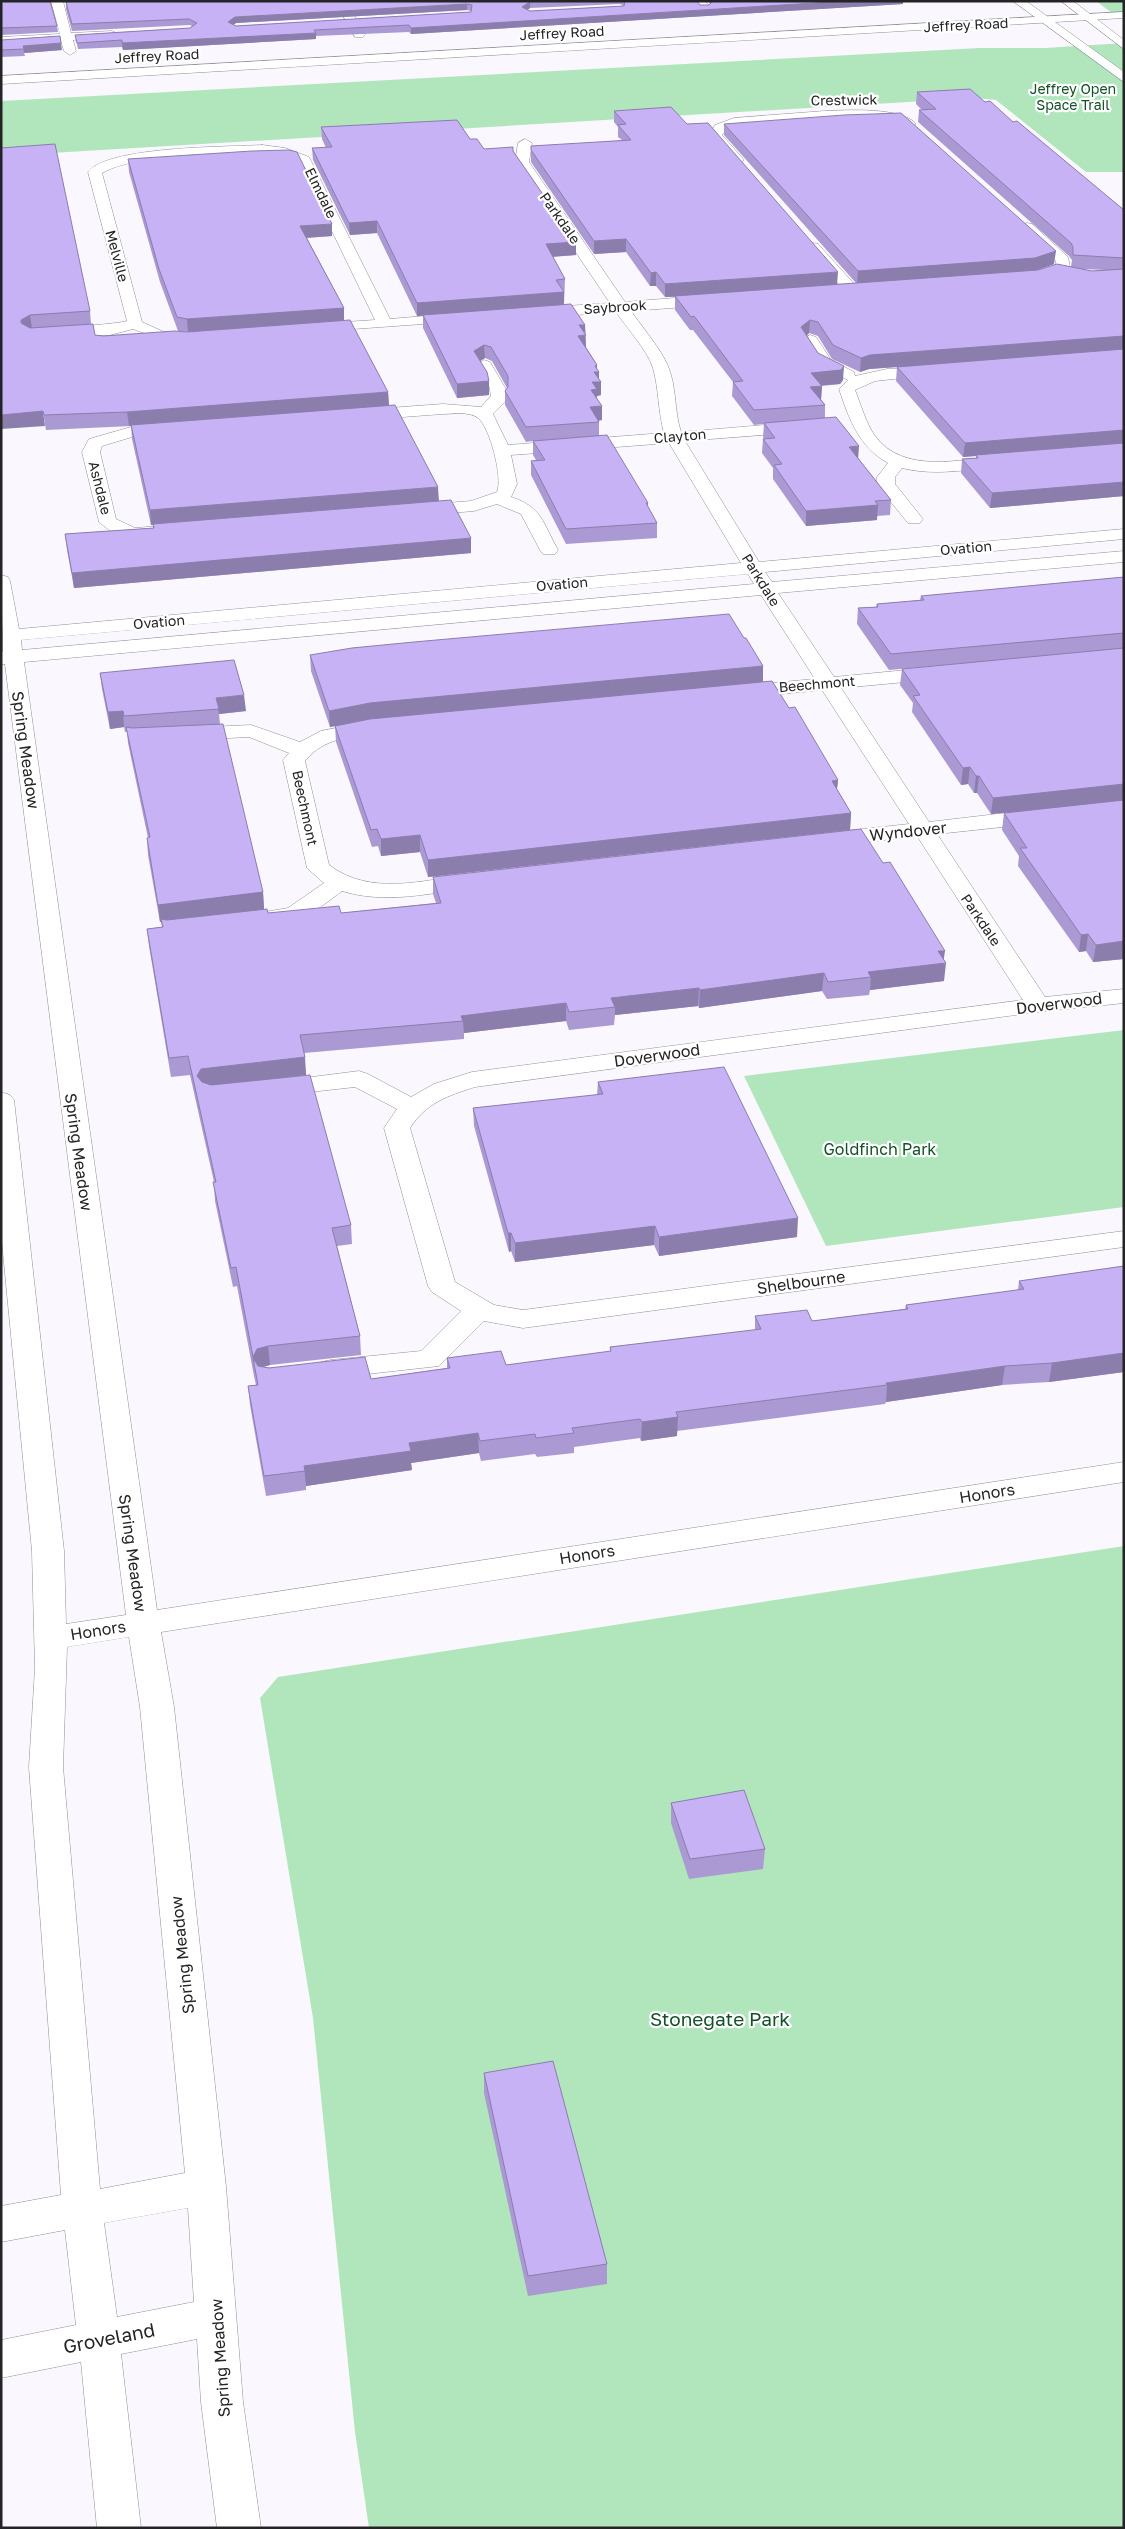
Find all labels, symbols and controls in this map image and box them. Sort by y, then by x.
street label: Jeffrey Road [923,14,1009,35]
street label: Jeffrey Road [519,22,605,43]
street label: Jeffrey Road [114,45,200,66]
park label: Jeffrey Open Space Trail [1030,80,1116,113]
street label: Crestwick [810,90,878,109]
street label: Elmdale [302,165,341,221]
street label: Parkdale [537,189,584,247]
street label: Melville [102,228,133,284]
street label: Saybrook [583,296,647,317]
street label: Clayton [653,425,707,446]
street label: Ashdale [86,459,115,516]
street label: Ovation [939,537,993,558]
street label: Parkdale [739,550,784,609]
street label: Ovation [535,573,589,594]
street label: Ovation [132,611,186,632]
street label: Beechmont [778,672,856,695]
street label: Spring Meadow [8,690,44,810]
street label: Beechmont [289,769,322,847]
street label: Wyndover [868,817,948,845]
street label: Parkdale [958,891,1005,949]
street label: Doverwood [1015,988,1103,1018]
street label: Doverwood [613,1039,701,1071]
street label: Spring Meadow [61,1092,97,1212]
park label: Goldfinch Park [824,1139,936,1159]
street label: Shelbourne [756,1266,846,1298]
street label: Honors [958,1479,1016,1507]
street label: Spring Meadow [115,1493,151,1613]
street label: Honors [558,1540,616,1568]
street label: Honors [69,1616,127,1644]
street label: Spring Meadow [166,1895,198,2015]
park label: Stonegate Park [650,2007,790,2030]
street label: Spring Meadow [206,2298,234,2418]
street label: Groveland [61,2317,157,2358]

